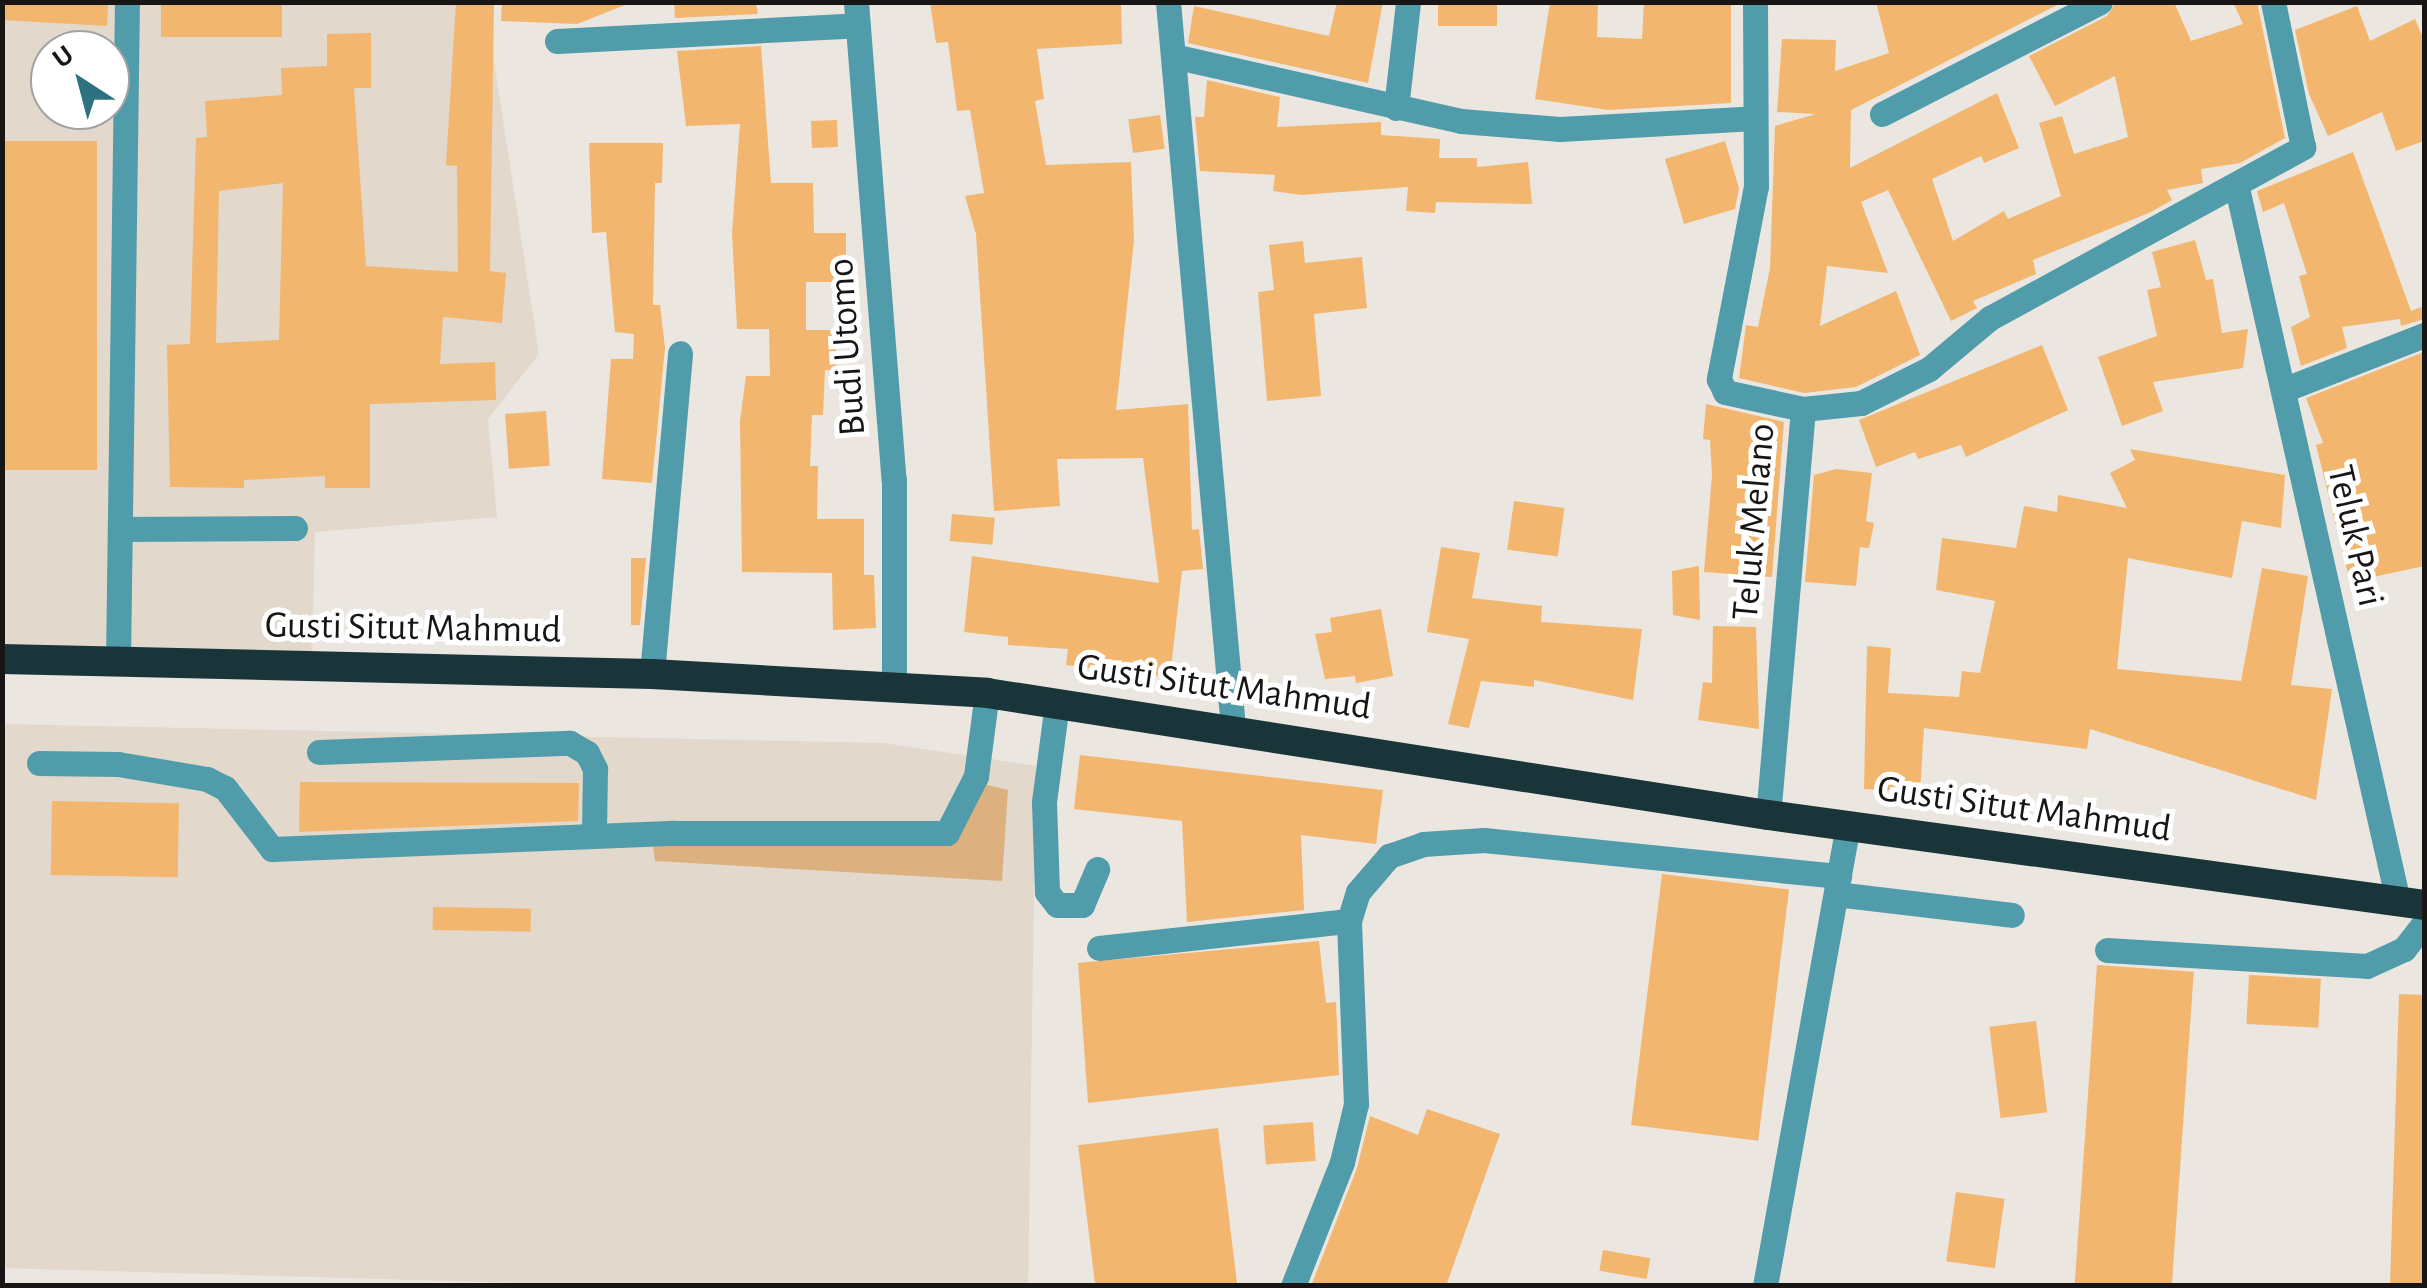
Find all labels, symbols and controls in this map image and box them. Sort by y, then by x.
north arrow [30,30,130,130]
text: U [48,41,79,74]
street label: Budi Utomo [819,257,877,437]
street label: Teluk Melano [1724,422,1786,622]
street label: Teluk Pari [2316,461,2392,611]
street label: Gusti Situt Mahmud [265,604,561,654]
street label: Gusti Situt Mahmud [1074,645,1374,731]
street label: Gusti Situt Mahmud [1874,767,2174,853]

